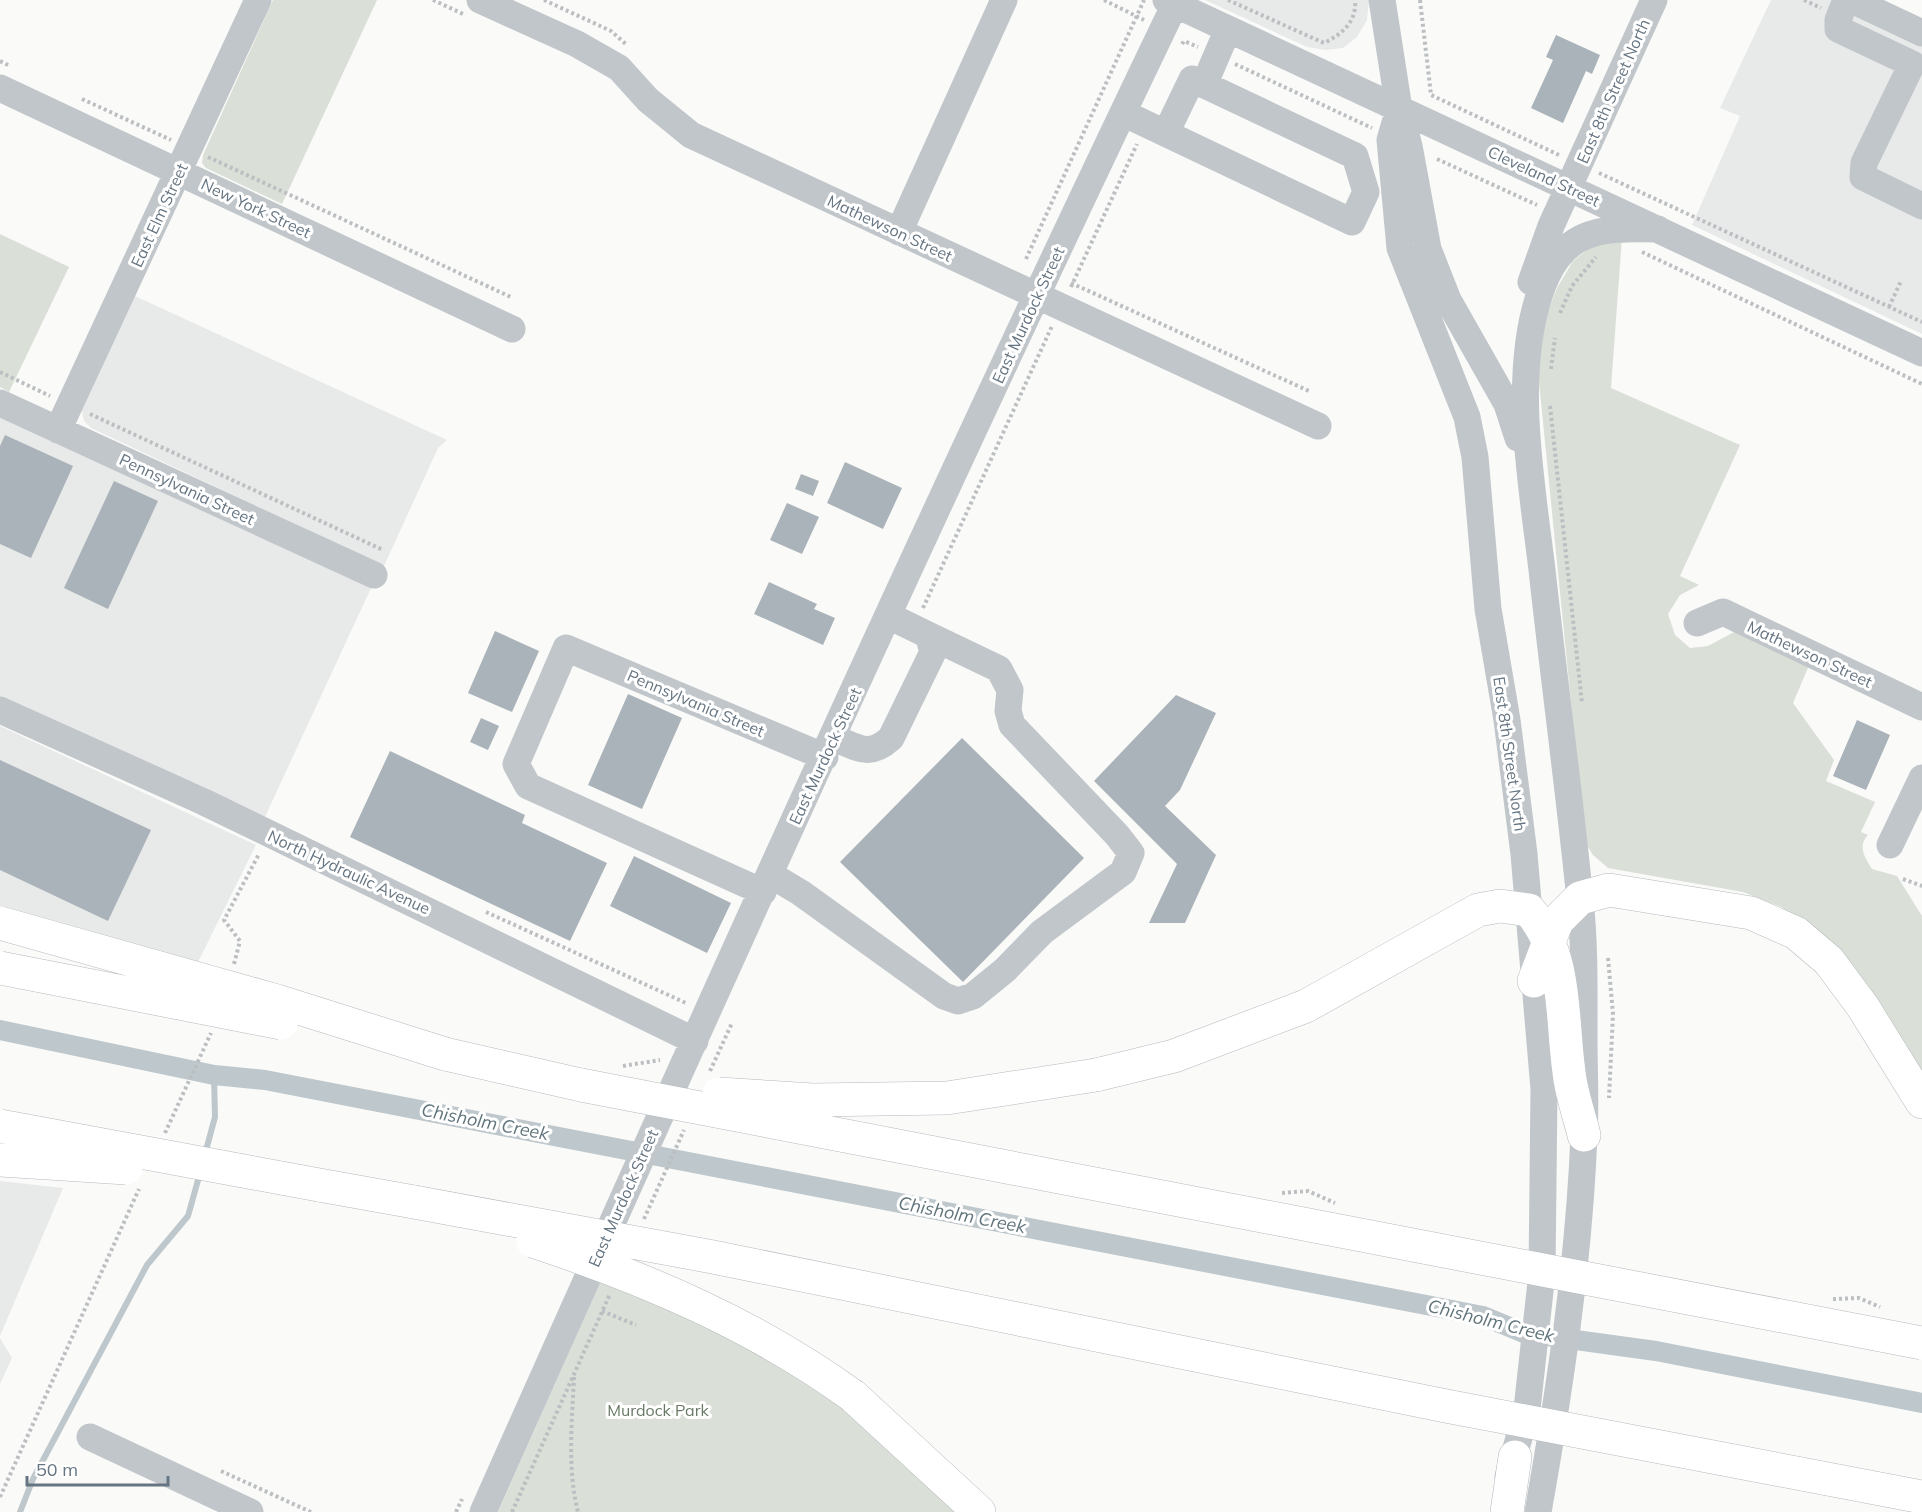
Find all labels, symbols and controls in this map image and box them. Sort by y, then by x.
street label: East 8th Street North [1572,16,1654,166]
street label: Cleveland Street [1485,141,1604,211]
street label: East Elm Street [126,160,192,270]
street label: New York Street [198,174,314,242]
street label: Mathewson Street [824,190,956,266]
street label: East Murdock Street [988,243,1069,387]
street label: Pennsylvania Street [116,449,258,529]
street label: Mathewson Street [1744,616,1876,692]
street label: Pennsylvania Street [625,665,768,741]
street label: East 8th Street North [1489,675,1531,833]
street label: East Murdock Street [785,684,866,828]
street label: North Hydraulic Avenue [265,826,433,918]
water label: Chisholm Creek [419,1098,551,1145]
street label: East Murdock Street [584,1126,662,1270]
water label: Chisholm Creek [896,1191,1028,1238]
water label: Chisholm Creek [1426,1294,1557,1347]
park label: Murdock Park [607,1400,709,1420]
scale bar [27,1449,168,1487]
text: 50 m [36,1458,78,1481]

